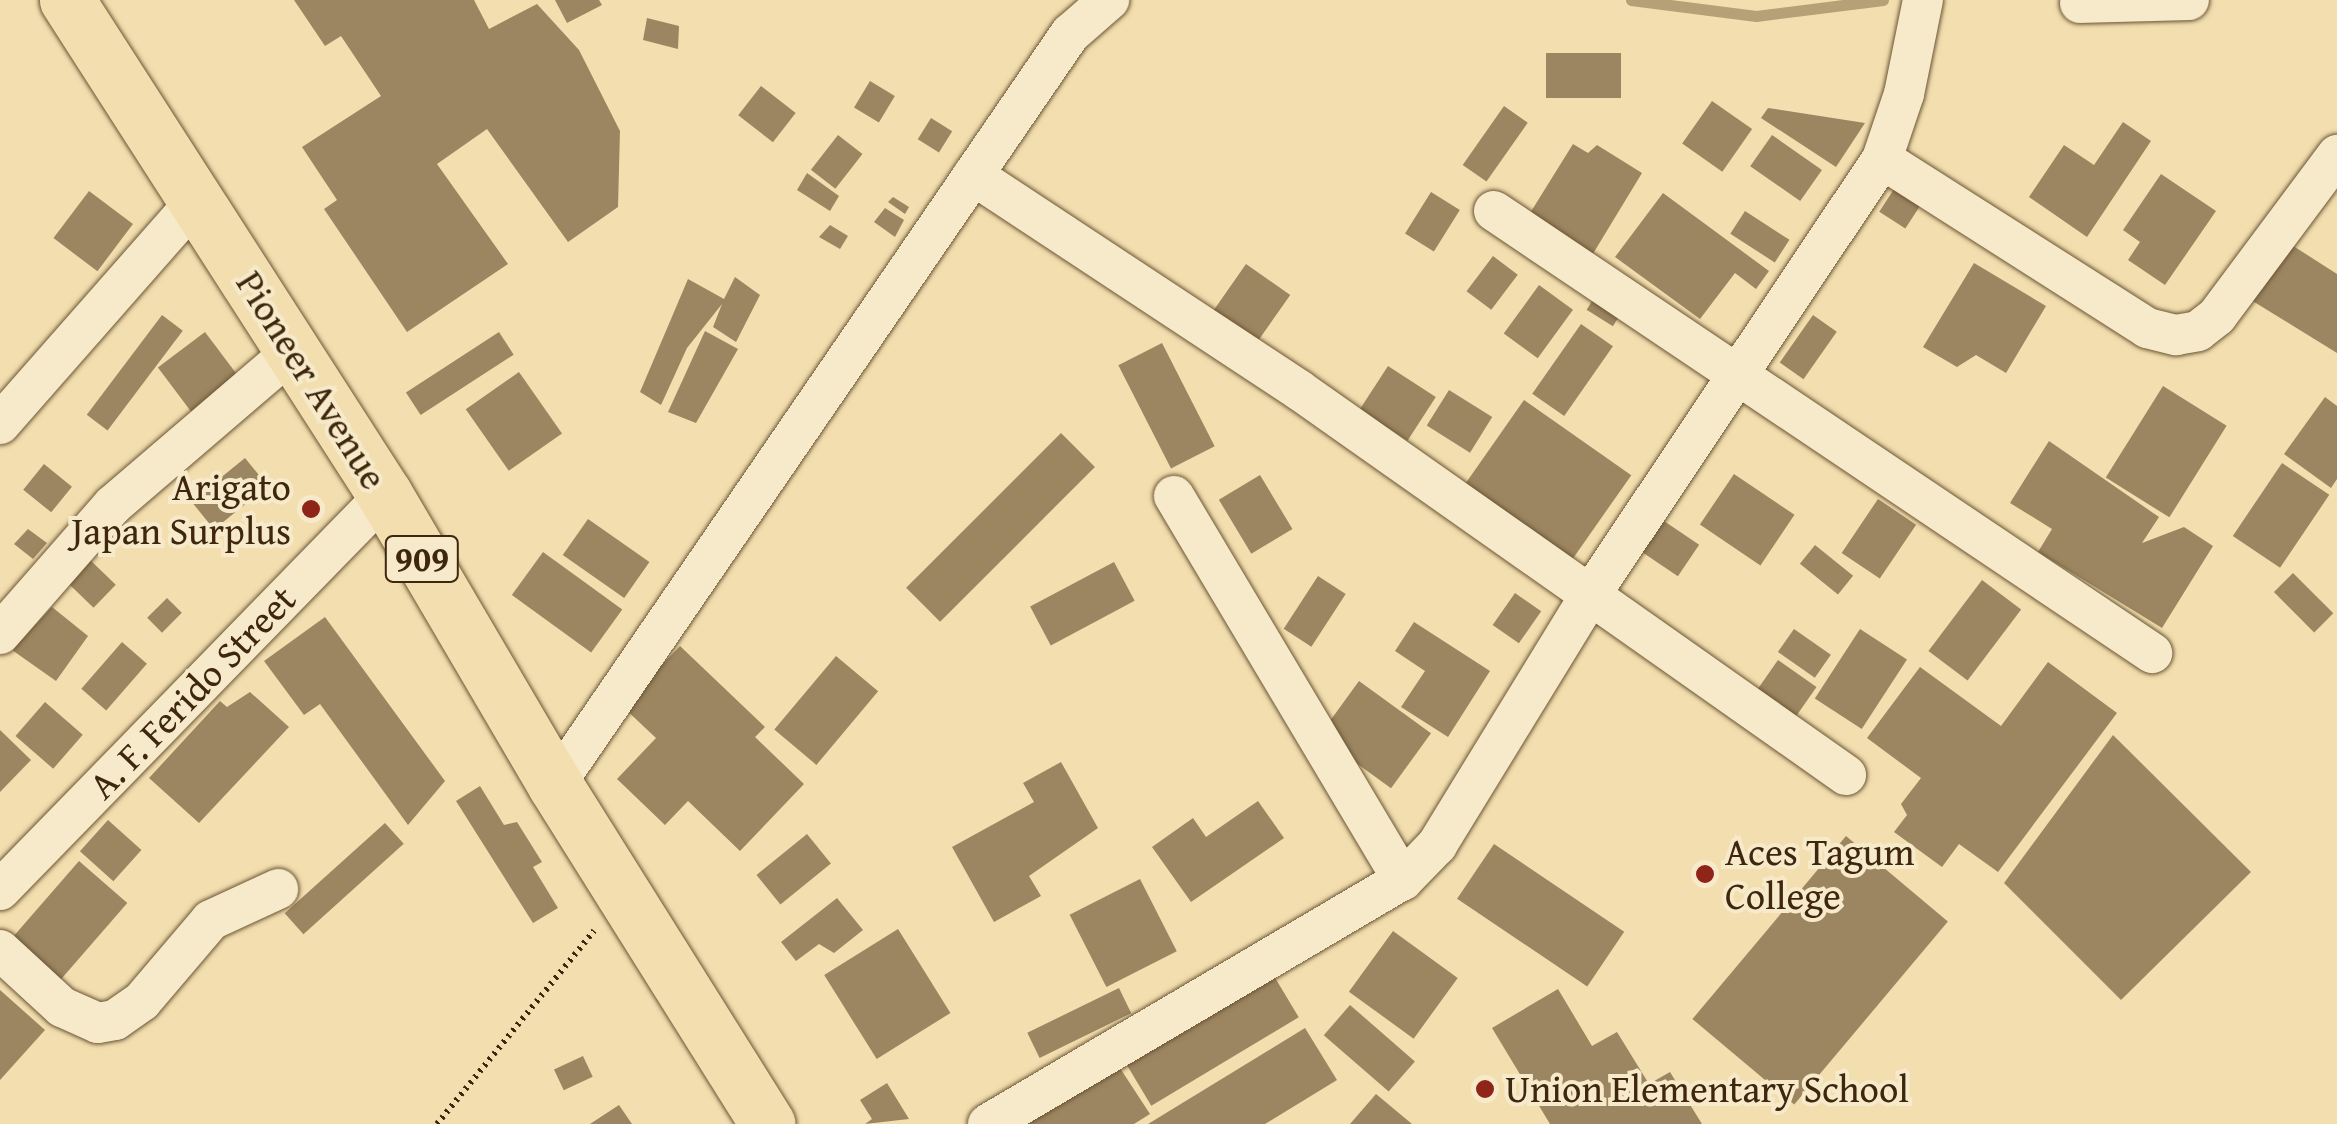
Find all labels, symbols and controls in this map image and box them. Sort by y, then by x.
street label: Pioneer Avenue [227,263,397,497]
place label: Arigato Japan Surplus [71,464,291,554]
marker: Arigato Japan Surplus [300,498,322,520]
road number: 909 [384,529,460,589]
street label: A. F. Ferido Street [79,576,305,808]
place label: Aces Tagum College [1725,829,1914,918]
marker: Aces Tagum College [1694,863,1716,885]
place label: Union Elementary School [1505,1066,1909,1112]
marker: Union Elementary School [1474,1078,1496,1100]

